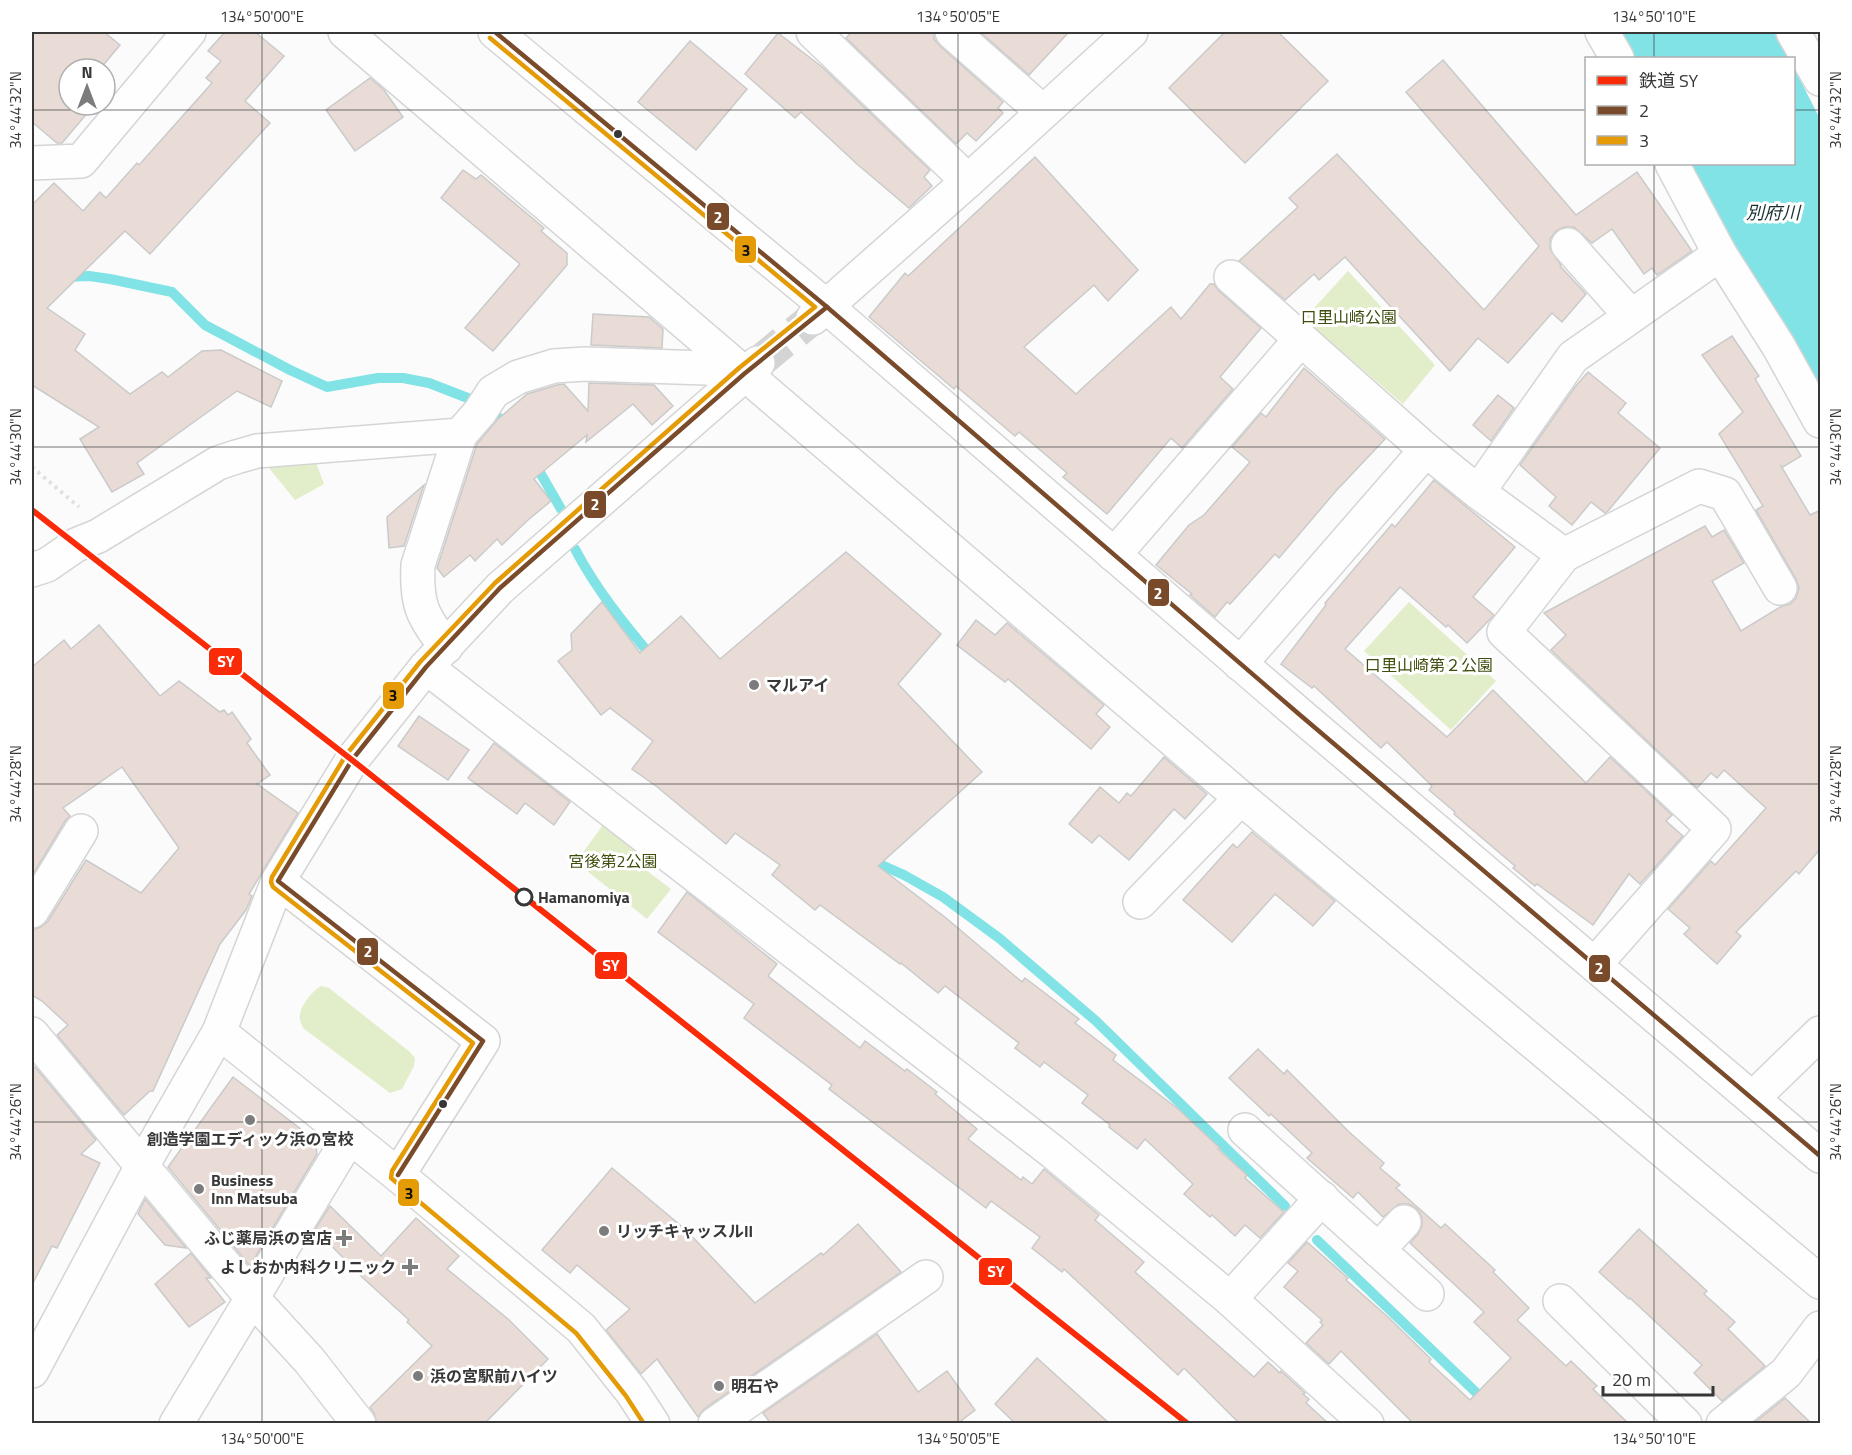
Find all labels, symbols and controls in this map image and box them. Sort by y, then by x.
text: 134°50'00"E [220,5,304,28]
text: 134°50'05"E [916,5,1000,28]
text: 134°50'10"E [1612,5,1696,28]
north arrow [57,57,117,117]
legend [1585,57,1795,165]
text: N [81,60,93,84]
text: 鉄道 SY [1639,67,1698,94]
text: 34°44'32"N [4,71,27,149]
text: 34°44'32"N [1824,71,1847,149]
text: 2 [1639,97,1649,124]
text: 3 [1639,127,1649,154]
unlabelled marker [612,128,624,140]
water label: 別府川 [1746,199,1802,226]
line badge: 2 [706,202,730,231]
text: 2 [714,205,722,229]
line badge: 3 [734,235,757,264]
text: 3 [742,238,750,262]
park label: 口里山崎公園 [1301,305,1397,329]
text: 34°44'30"N [4,408,27,486]
text: 34°44'30"N [1824,408,1847,486]
line badge: 2 [583,490,607,519]
text: 2 [591,492,599,516]
line badge: 2 [1147,578,1170,607]
text: 2 [1154,581,1162,605]
line badge: SY [208,647,243,676]
text: SY [217,649,235,673]
park label: 口里山崎第２公園 [1365,653,1493,677]
place label: マルアイ [766,673,829,697]
marker: マルアイ [747,678,761,692]
line badge: 3 [382,681,405,710]
text: 3 [389,683,397,707]
text: 34°44'28"N [4,745,27,823]
text: 34°44'28"N [1824,745,1847,823]
park label: 宮後第2公園 [569,849,657,873]
place label: Hamanomiya [538,885,630,909]
marker: Hamanomiya [515,888,533,906]
line badge: 2 [356,937,379,966]
text: 2 [364,939,372,963]
line badge: SY [594,951,628,980]
text: SY [602,953,620,977]
line badge: 2 [1588,954,1611,983]
text: 2 [1595,956,1603,980]
text: 34°44'26"N [4,1083,27,1161]
text: 34°44'26"N [1824,1083,1847,1161]
unlabelled marker [437,1098,449,1110]
marker: 創造学園エディック浜の宮校 [243,1113,257,1127]
place label: 創造学園エディック浜の宮校 [147,1127,353,1151]
place label: Business Inn Matsuba [211,1168,298,1210]
line badge: 3 [397,1178,420,1207]
text: 3 [405,1181,413,1205]
marker: Business Inn Matsuba [192,1182,206,1196]
place label: リッチキャッスルII [616,1219,753,1243]
marker: リッチキャッスルII [597,1224,611,1238]
place label: ふじ薬局浜の宮店 [204,1226,332,1250]
marker: ふじ薬局浜の宮店 [337,1231,351,1245]
place label: よしおか内科クリニック [220,1255,396,1279]
line badge: SY [978,1257,1013,1286]
marker: よしおか内科クリニック [401,1258,419,1276]
text: SY [987,1259,1005,1283]
scale bar [1603,1359,1712,1397]
place label: 浜の宮駅前ハイツ [430,1364,558,1388]
text: 20 m [1612,1366,1651,1393]
marker: 浜の宮駅前ハイツ [411,1369,425,1383]
place label: 明石や [731,1374,779,1398]
marker: 明石や [712,1379,726,1393]
text: 134°50'00"E [220,1427,304,1450]
text: 134°50'05"E [916,1427,1000,1450]
text: 134°50'10"E [1612,1427,1696,1450]

